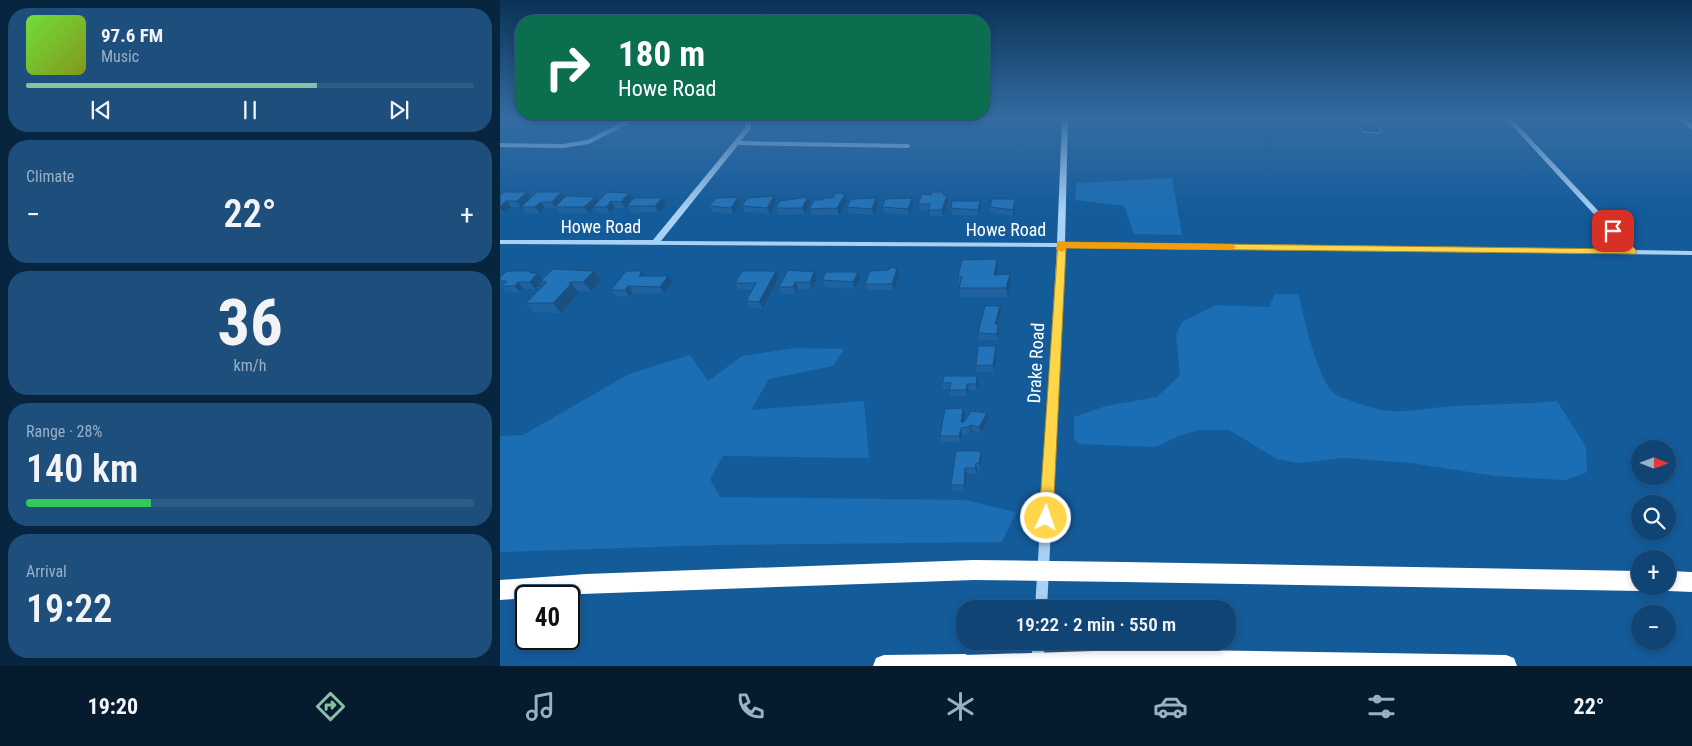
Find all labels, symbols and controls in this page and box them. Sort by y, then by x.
text: 97.6 FM [101,24,163,47]
text: 180 m [618,34,705,75]
icon: right [535,35,600,100]
text: Music [101,47,139,66]
text: Howe Road [618,76,717,101]
icon: previous [87,96,115,124]
icon: pause [236,96,264,124]
icon: next [385,96,413,124]
text: Climate [26,167,74,186]
text: 22° [224,192,276,236]
text: − [26,198,40,231]
text: + [460,198,474,231]
pin [1592,210,1634,252]
street label: Howe Road [561,216,641,237]
icon: arrive [1599,217,1627,245]
street label: Howe Road [966,219,1046,240]
text: 36 [217,285,283,361]
street label: Drake Road [1023,322,1048,404]
text: km/h [234,356,266,375]
text: Range · 28% [26,422,102,441]
north arrow [1631,440,1676,485]
map controls [1631,440,1676,650]
text: 140 km [26,447,138,491]
position arrow [1019,491,1071,543]
button: search [1631,495,1676,540]
button: + [1631,550,1676,595]
text: Arrival [26,562,67,581]
speed limit sign: 40 [515,585,580,650]
text: 19:22 [26,587,112,631]
button: − [1631,605,1676,650]
text: 19:22 · 2 min · 550 m [1016,613,1176,636]
icon: directions [313,689,348,724]
icon: music [523,689,558,724]
icon: phone [733,689,768,724]
icon: climate [943,689,978,724]
icon: car [1153,689,1188,724]
icon: filters [1364,689,1399,724]
text: 19:20 [88,694,138,719]
text: 22° [1574,694,1604,719]

